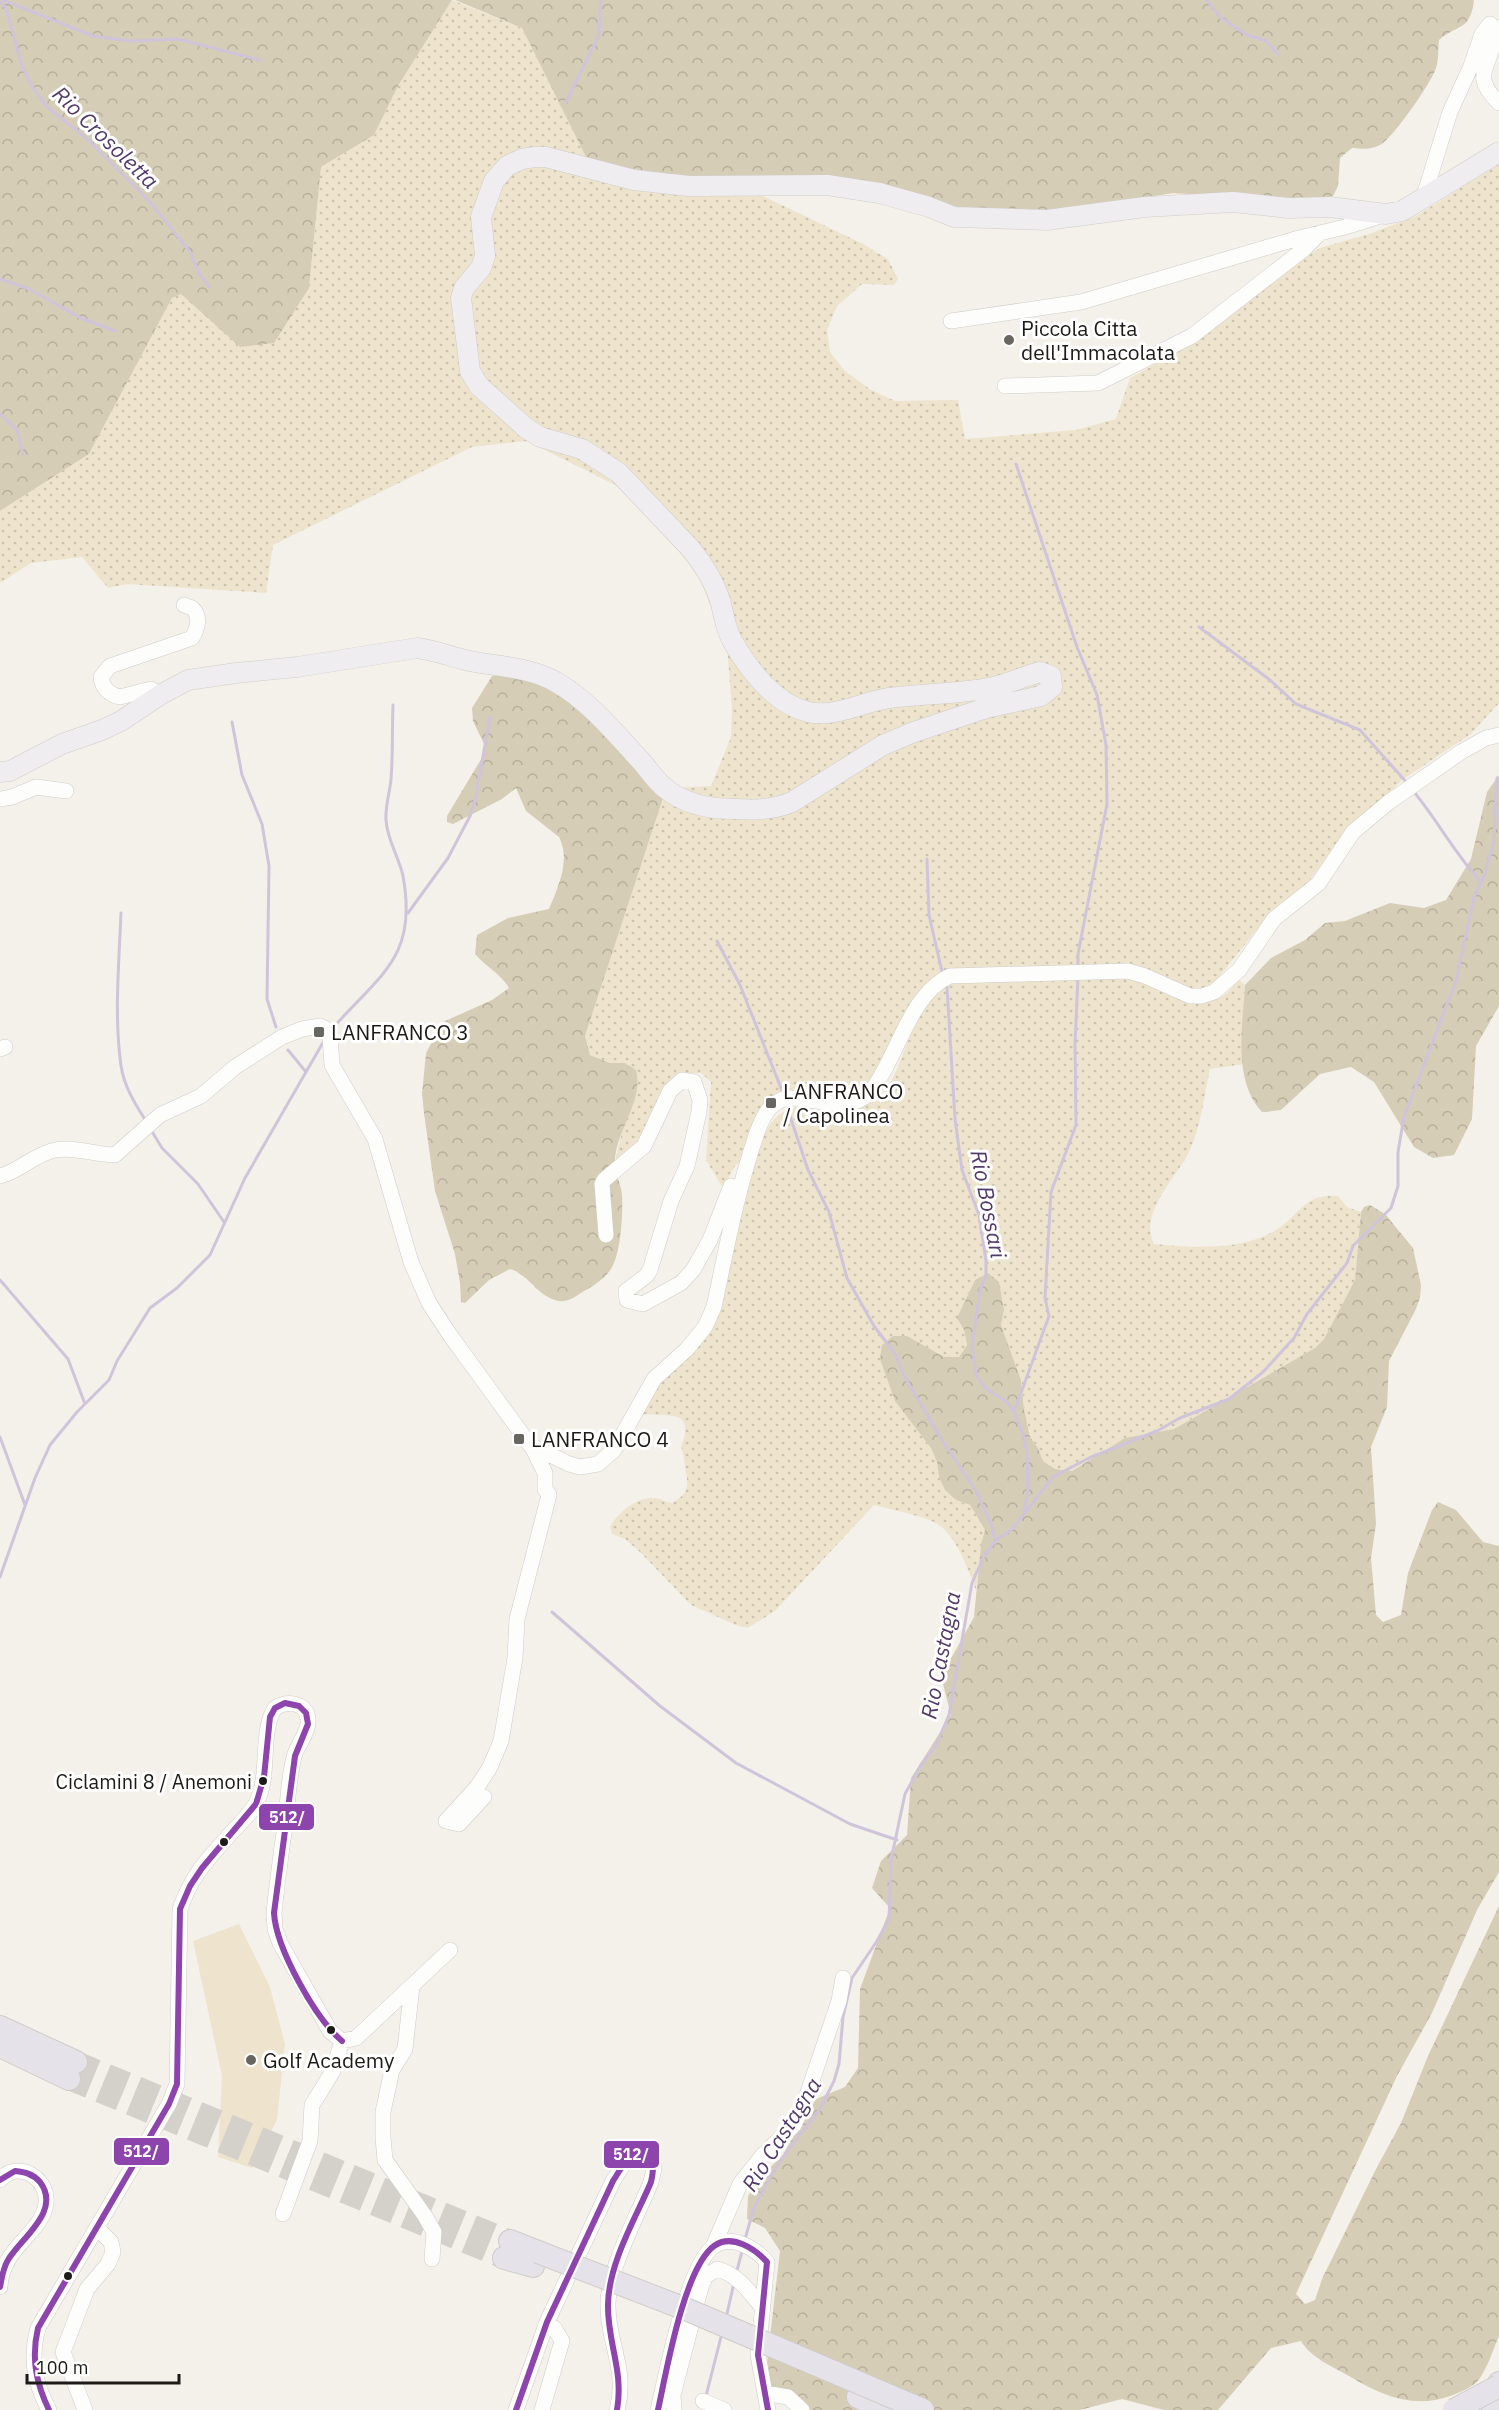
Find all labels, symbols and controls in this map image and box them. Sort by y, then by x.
water label: Rio Crosoletta [47,79,165,195]
place label: Piccola Citta dell'Immacolata [1021,314,1175,366]
marker: Piccola Citta dell'Immacolata [1002,333,1016,347]
place label: LANFRANCO 3 [331,1018,469,1046]
marker: LANFRANCO 3 [312,1025,326,1039]
place label: LANFRANCO / Capolinea [783,1077,903,1129]
marker: LANFRANCO / Capolinea [764,1096,778,1110]
water label: Rio Bossari [964,1147,1014,1261]
place label: LANFRANCO 4 [531,1425,669,1453]
marker: LANFRANCO 4 [512,1432,526,1446]
water label: Rio Castagna [913,1589,967,1721]
place label: Ciclamini 8 / Anemoni [56,1768,252,1795]
marker: Ciclamini 8 / Anemoni [257,1775,269,1787]
line badge: 512/ [258,1803,315,1831]
text: 512/ [269,1807,305,1827]
unlabelled marker [218,1836,230,1848]
unlabelled marker [325,2024,337,2036]
place label: Golf Academy [263,2046,395,2074]
marker: Golf Academy [244,2053,258,2067]
water label: Rio Castagna [735,2072,827,2196]
line badge: 512/ [113,2137,170,2166]
line badge: 512/ [603,2140,660,2169]
text: 512/ [123,2141,159,2161]
text: 512/ [613,2144,649,2164]
unlabelled marker [62,2270,74,2282]
scale bar [27,2347,178,2385]
text: 100 m [36,2356,88,2379]

